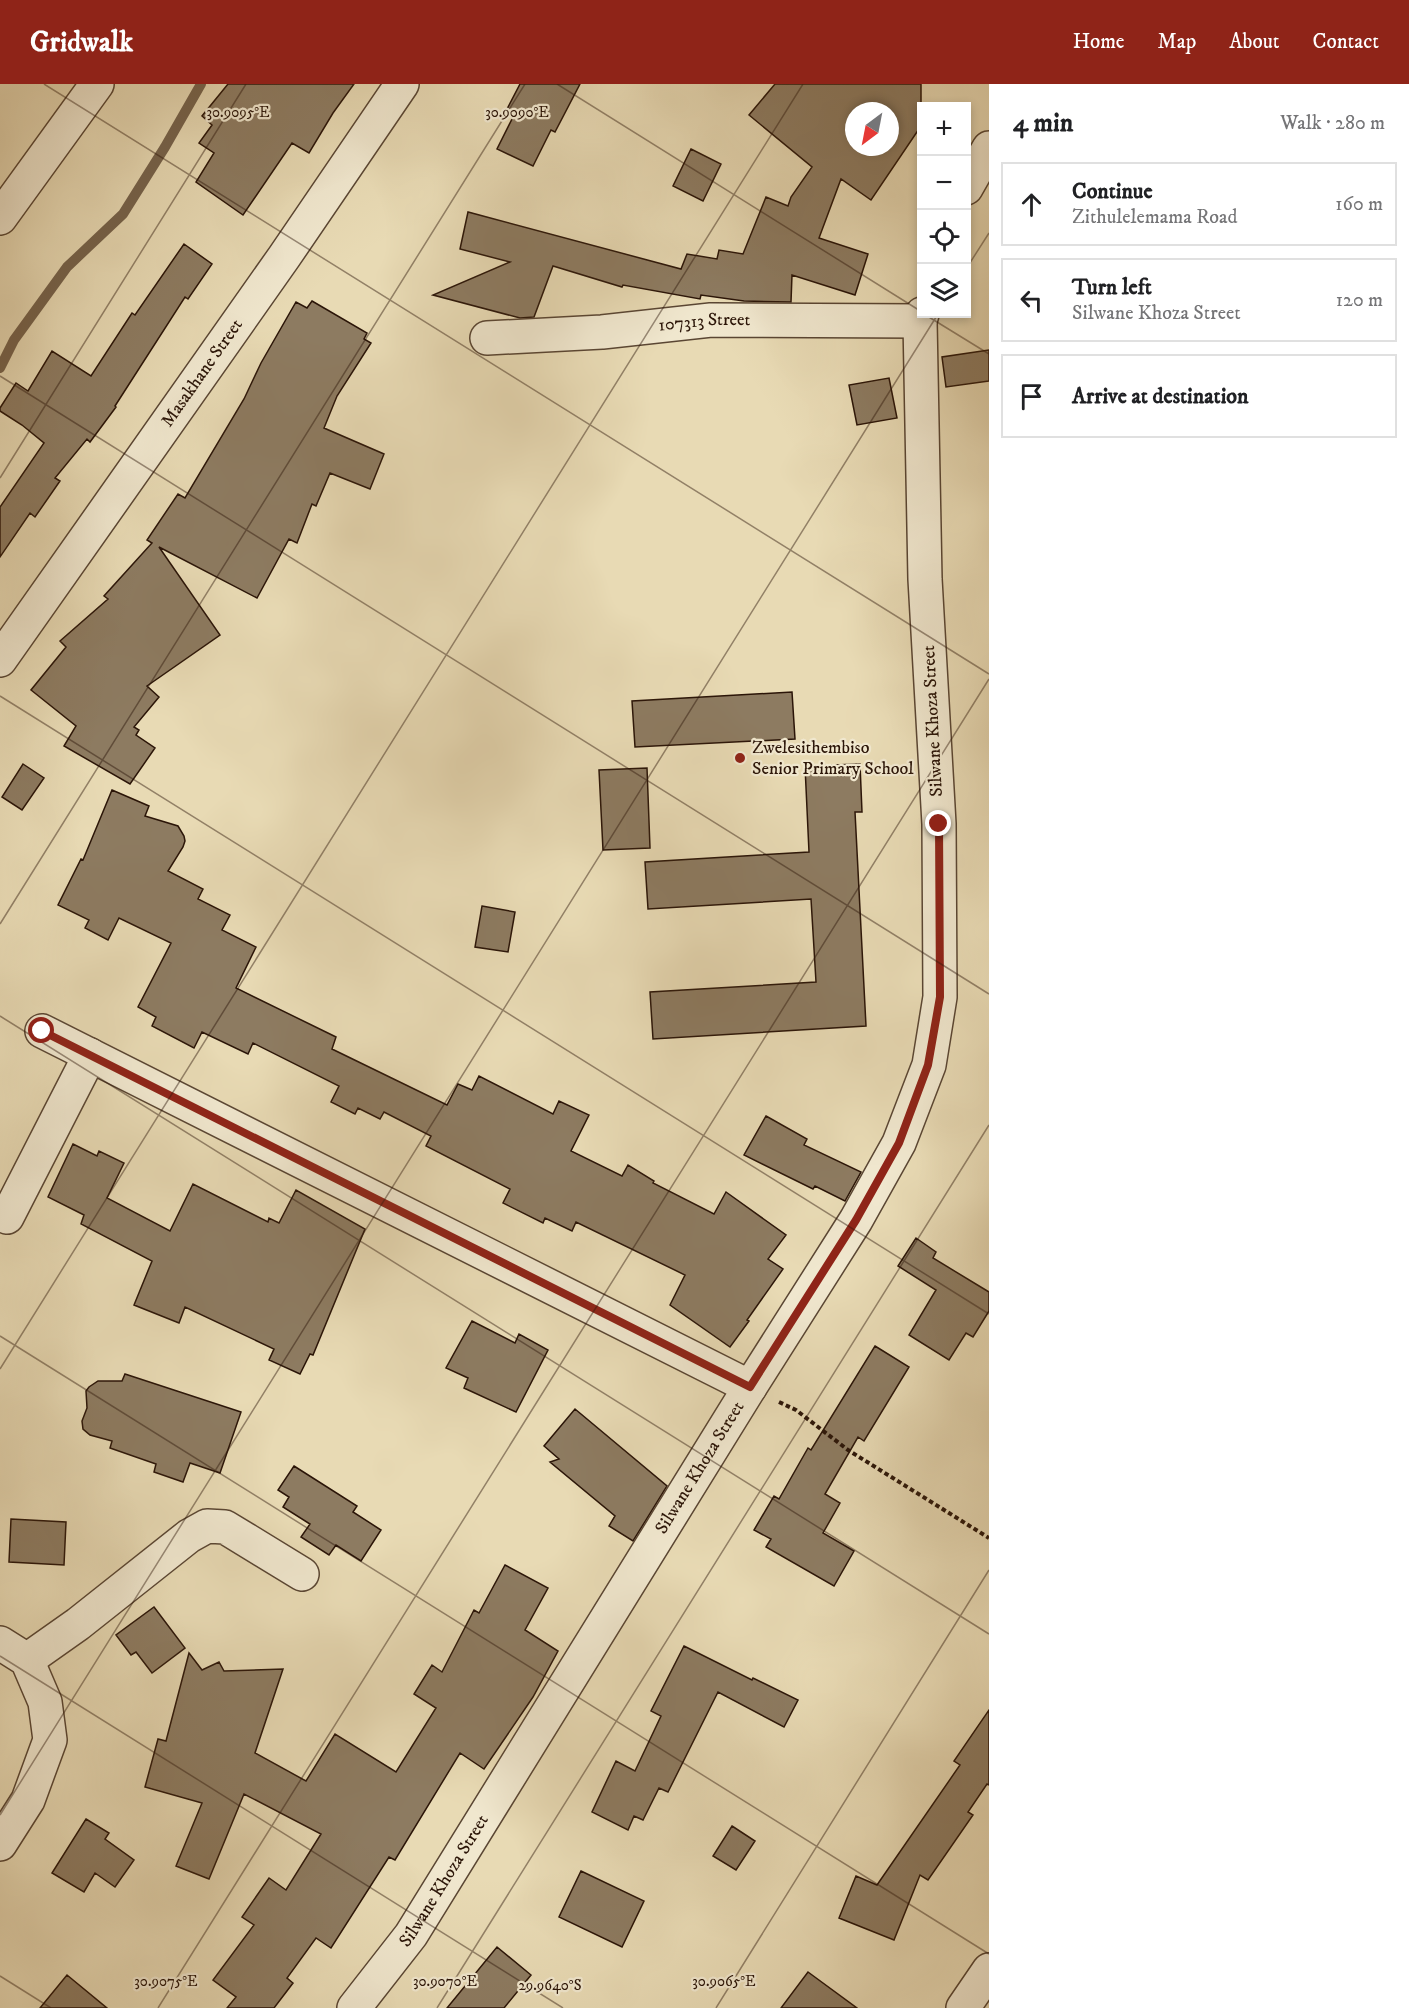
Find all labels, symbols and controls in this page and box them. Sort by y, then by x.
text: Gridwalk [30,25,133,60]
text: Home [1073,29,1125,55]
text: Map [1158,29,1196,55]
text: About [1229,29,1280,55]
text: Contact [1313,29,1379,55]
north arrow [845,102,899,156]
map controls [917,102,971,318]
button: + [917,102,971,156]
text: 30.9095°E [206,103,270,122]
text: 30.9090°E [485,103,549,122]
text: 4 min [1013,107,1073,140]
text: Walk · 280 m [1280,111,1385,136]
button: − [917,156,971,210]
text: Continue [1072,178,1153,205]
icon: ahead [1015,188,1048,221]
text: 160 m [1335,192,1383,217]
text: Zithulelemama Road [1072,205,1238,230]
button: locate [917,210,971,264]
button: layers [917,264,971,318]
text: Turn left [1072,274,1152,301]
icon: left [1015,284,1048,317]
text: 120 m [1336,288,1383,313]
text: Silwane Khoza Street [1072,301,1241,326]
street label: 107313 Street [657,309,751,337]
street label: Masakhane Street [157,315,248,431]
icon: arrive [1015,380,1048,413]
text: Arrive at destination [1072,383,1249,410]
street label: Silwane Khoza Street [918,644,948,797]
place label: Zwelesithembiso Senior Primary School [752,737,914,780]
marker: Zwelesithembiso Senior Primary School [733,751,747,765]
route end [925,810,951,836]
route start [28,1017,54,1043]
street label: Silwane Khoza Street [651,1397,749,1538]
street label: Silwane Khoza Street [395,1811,494,1952]
text: 30.9075°E [134,1972,198,1991]
text: 30.9070°E [413,1972,477,1991]
text: 30.9065°E [692,1972,756,1991]
text: 29.9640°S [518,1976,582,1995]

